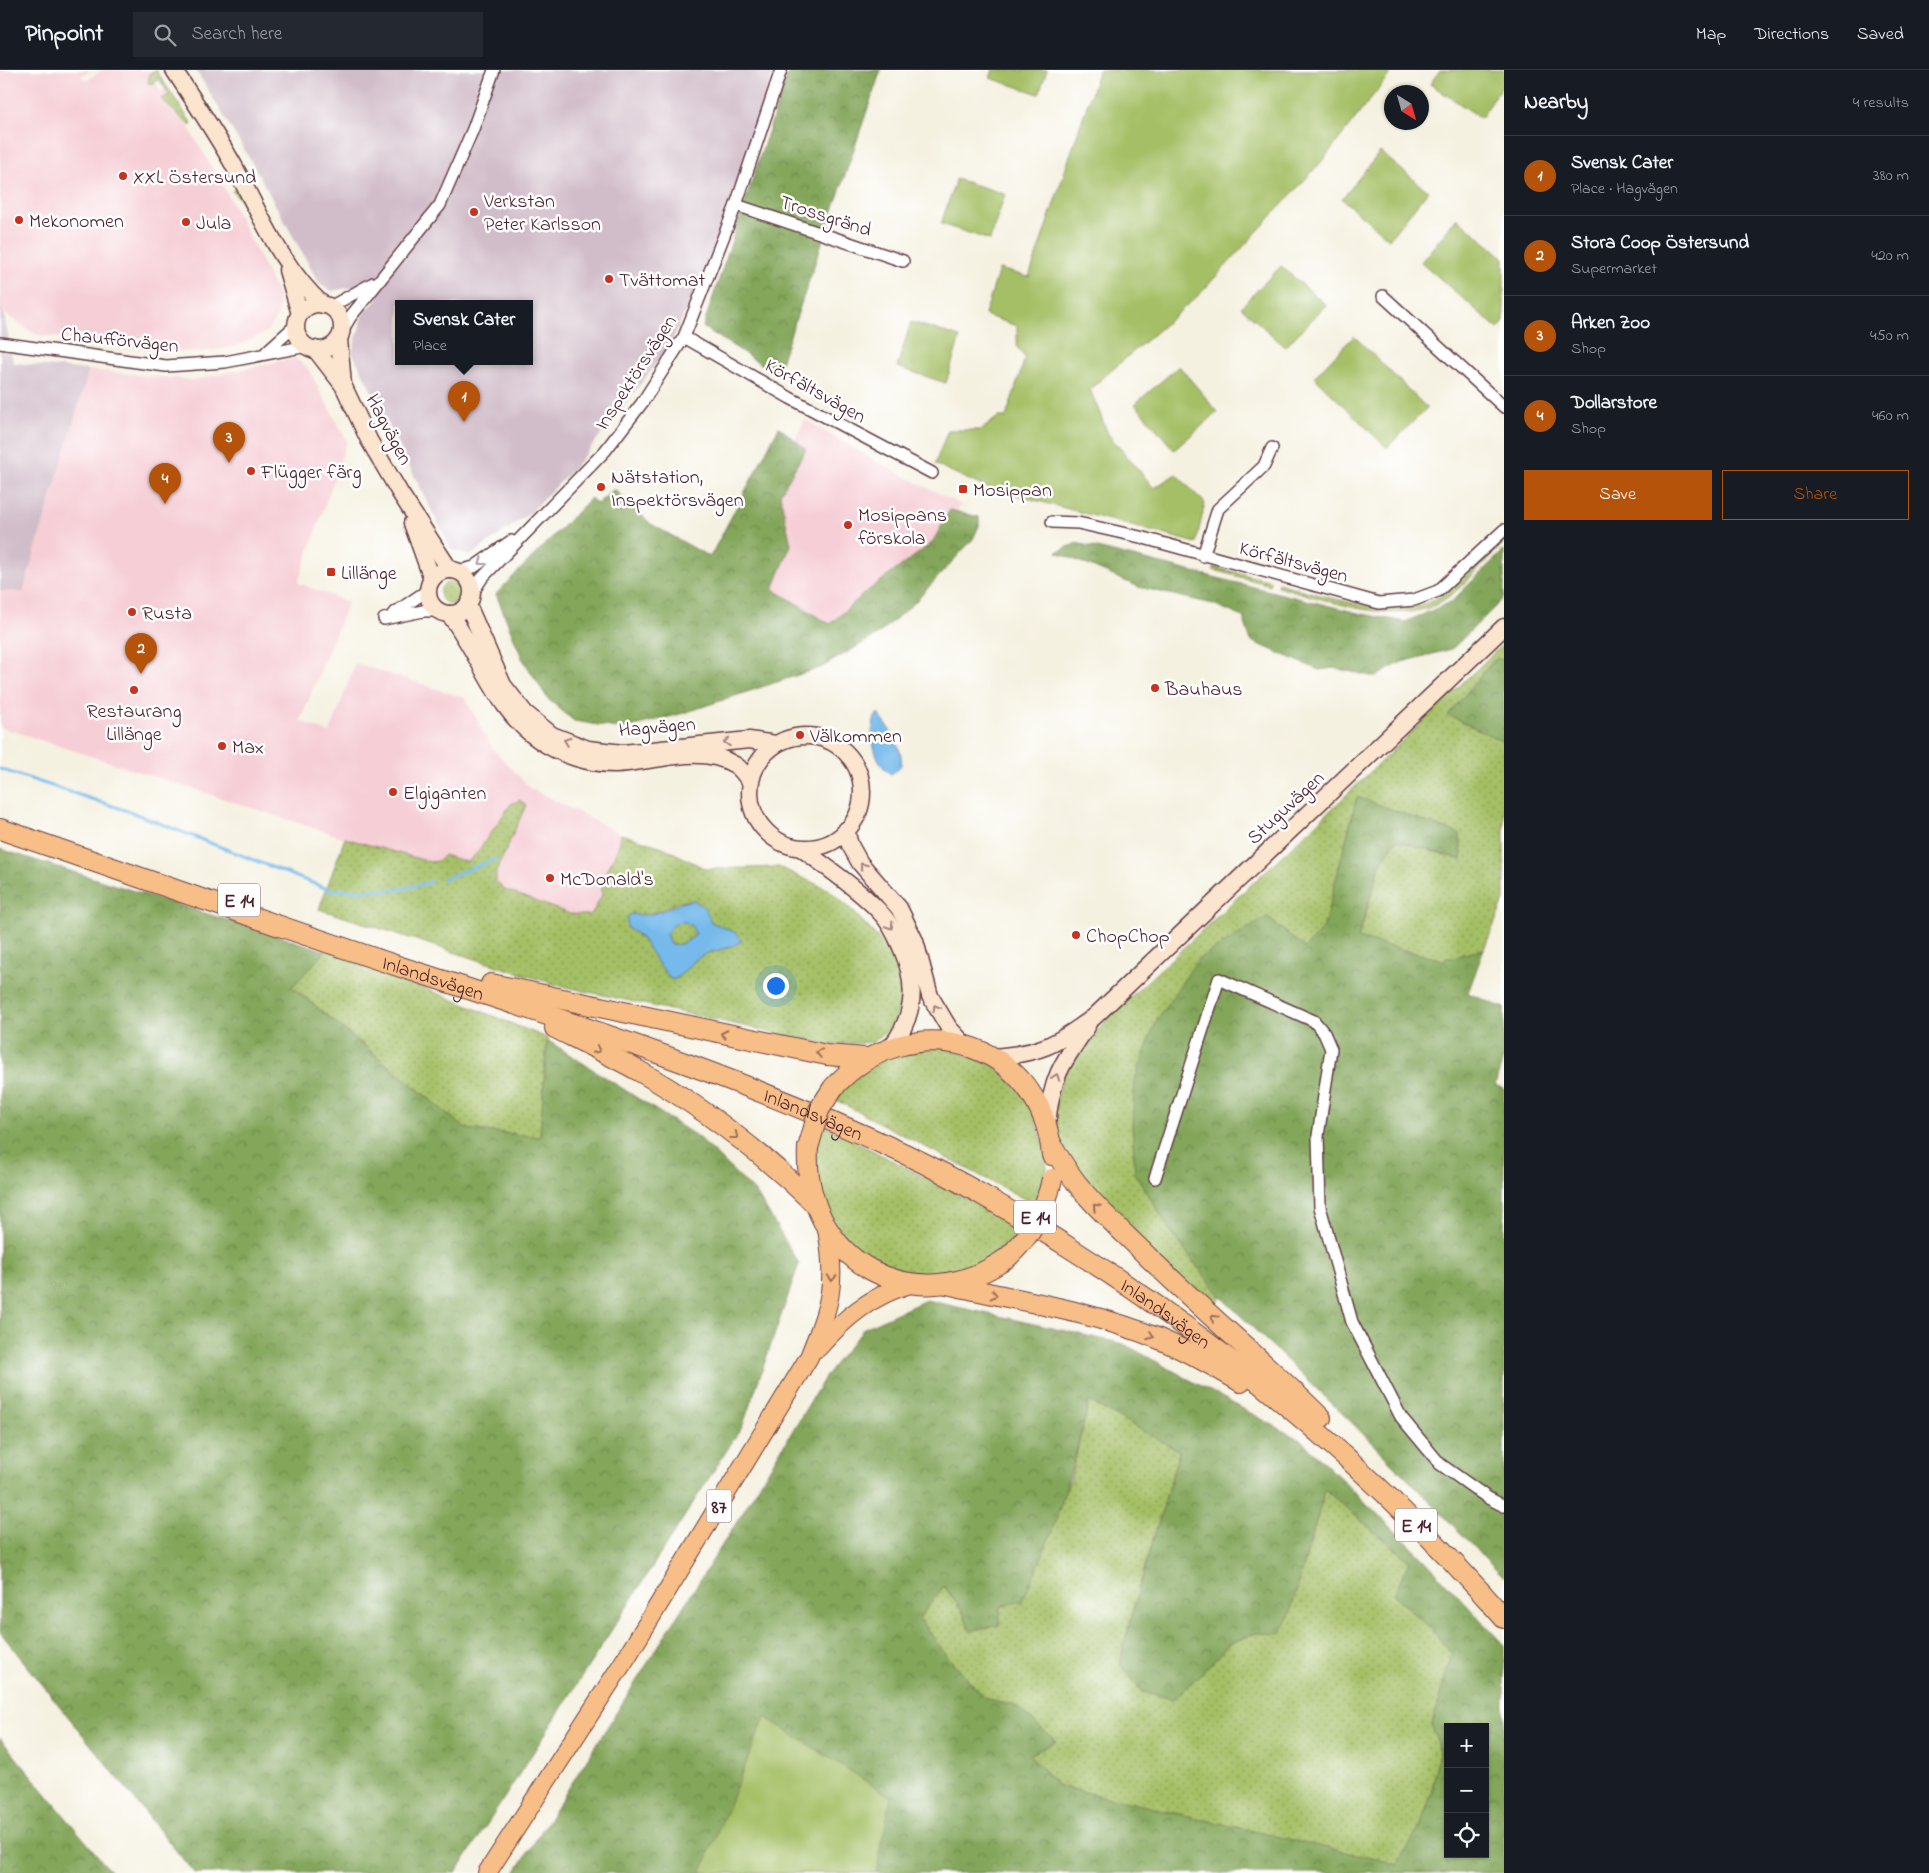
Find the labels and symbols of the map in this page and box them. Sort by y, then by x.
north arrow [1384,85,1429,130]
place label: XXL Östersund [133,164,256,193]
marker: XXL Östersund [117,170,129,182]
place label: Verkstan Peter Karlsson [483,188,601,240]
street label: Trossgränd [775,189,875,247]
marker: Verkstan Peter Karlsson [468,206,480,218]
place label: Mekonomen [29,208,124,237]
place label: Jula [196,210,231,239]
marker: Mekonomen [13,214,25,226]
marker: Jula [180,216,192,228]
place label: Tvättomat [619,267,705,296]
marker: Tvättomat [603,273,615,285]
street label: Inspektörsvägen [589,310,686,437]
street label: Chaufförvägen [59,321,180,363]
street label: Körfältsvägen [758,352,871,433]
pin: 1 [448,381,480,422]
street label: Hagvägen [356,389,419,472]
pin: 3 [213,422,245,463]
place label: Flügger färg [260,459,361,489]
pin: 4 [149,463,181,504]
place label: Nätstation, Inspektörsvägen [611,464,744,517]
marker: Flügger färg [245,465,257,477]
place label: Mosippan [973,477,1052,506]
marker: Nätstation, Inspektörsvägen [595,481,607,493]
marker: Mosippan [957,483,969,495]
place label: Mosippans förskola [858,502,947,554]
marker: Mosippans förskola [842,519,854,531]
street label: Körfältsvägen [1235,535,1351,593]
one-way arrow [478,556,488,565]
place label: Lillänge [341,560,397,590]
marker: Lillänge [325,566,337,578]
place label: Rusta [142,600,192,629]
marker: Rusta [126,606,138,618]
pin: 2 [125,633,157,674]
place label: Bauhaus [1164,676,1243,705]
marker: Bauhaus [1149,682,1161,694]
marker: Restaurang Lillänge [128,684,140,696]
place label: Restaurang Lillänge [87,698,181,751]
street label: Hagvägen [618,711,697,747]
place label: Välkommen [809,723,902,752]
marker: Välkommen [794,729,806,741]
place label: Max [232,734,264,763]
one-way arrow [563,736,572,747]
one-way arrow [723,736,731,747]
marker: Max [216,740,228,752]
street label: Stuguvägen [1241,765,1333,853]
place label: Elgiganten [403,780,486,810]
marker: Elgiganten [387,786,399,798]
one-way arrow [861,863,869,872]
place label: McDonald's [560,866,654,895]
marker: McDonald's [544,872,556,884]
road number: E 14 [218,884,260,916]
one-way arrow [883,921,893,930]
place label: ChopChop [1086,923,1170,952]
marker: ChopChop [1070,929,1082,941]
street label: Inlandsvägen [378,950,487,1010]
your location [763,973,789,999]
one-way arrow [933,1004,943,1013]
one-way arrow [720,1029,729,1039]
one-way arrow [592,1044,601,1054]
one-way arrow [815,1048,823,1059]
one-way arrow [1050,1074,1060,1082]
street label: Inlandsvägen [758,1082,867,1150]
one-way arrow [729,1130,738,1139]
road number: E 14 [1014,1200,1056,1234]
one-way arrow [1093,1204,1102,1213]
street label: Inlandsvägen [1113,1273,1216,1358]
one-way arrow [827,1274,838,1282]
one-way arrow [990,1289,999,1300]
one-way arrow [1211,1315,1220,1324]
one-way arrow [1147,1330,1155,1340]
road number: 87 [706,1490,732,1522]
road number: E 14 [1395,1508,1437,1542]

